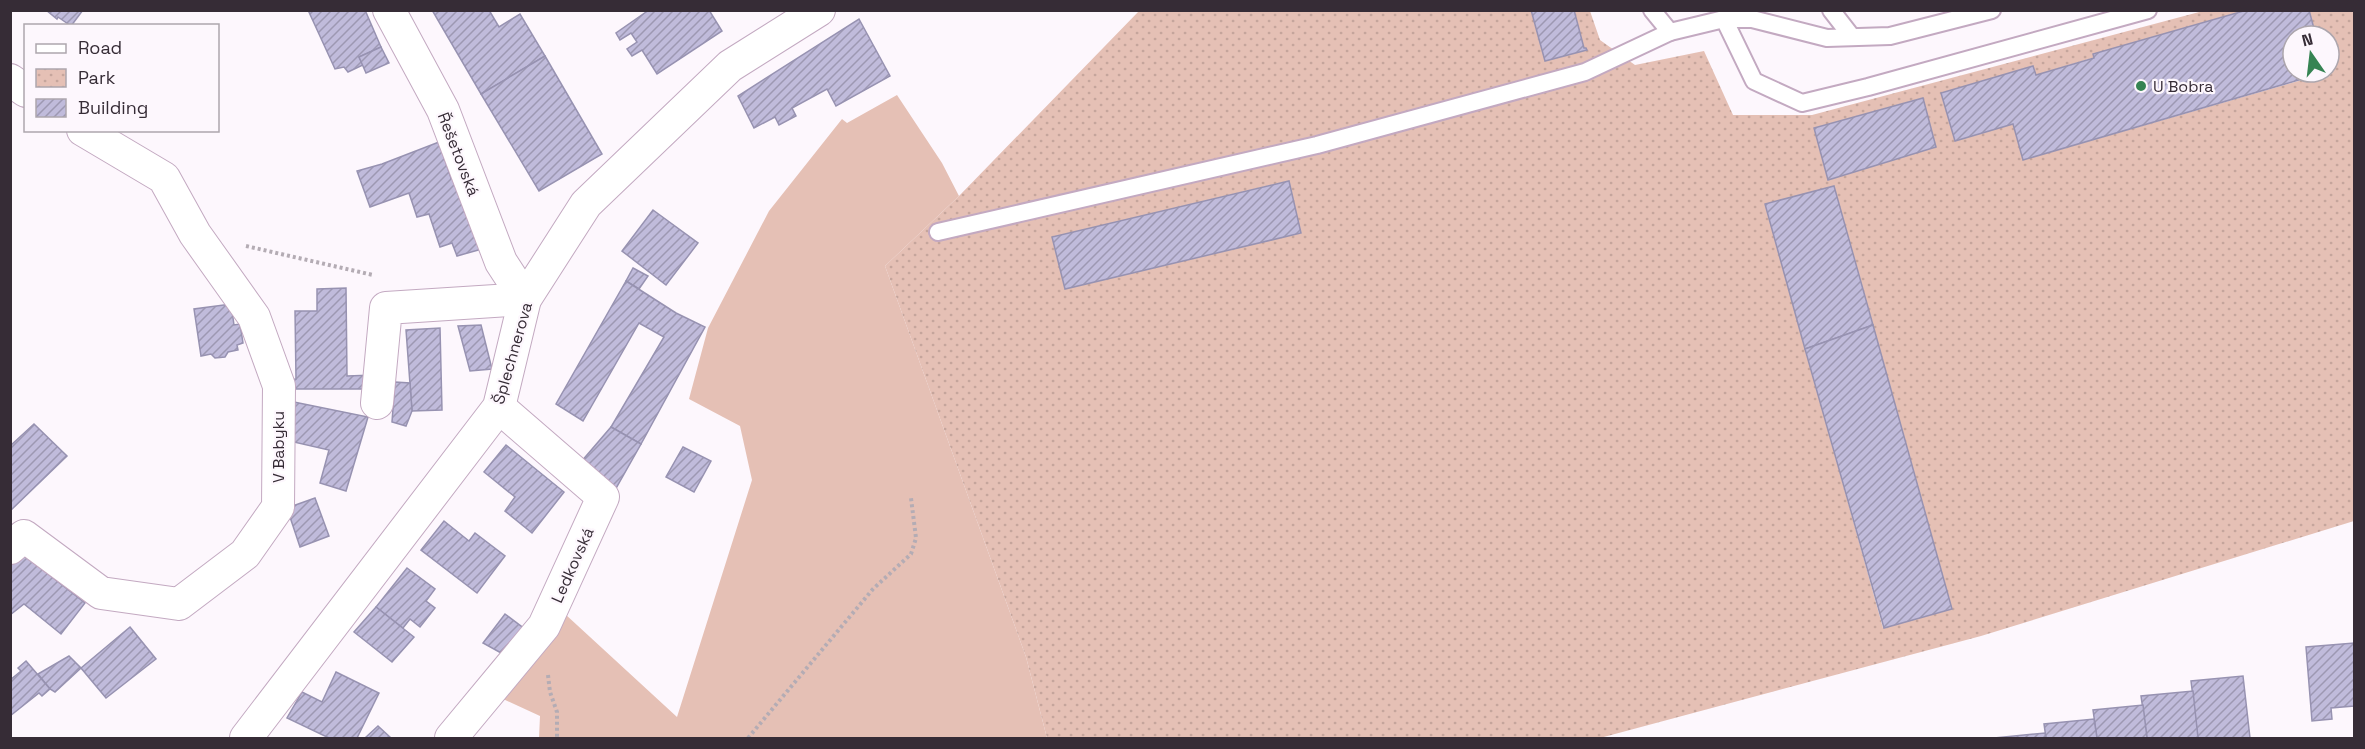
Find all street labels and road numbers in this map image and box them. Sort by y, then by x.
street label: Řešetovská [433,109,484,199]
street label: Šplechnerova [488,300,537,407]
street label: V Babyku [268,411,289,483]
street label: Ledkovská [546,524,598,606]

